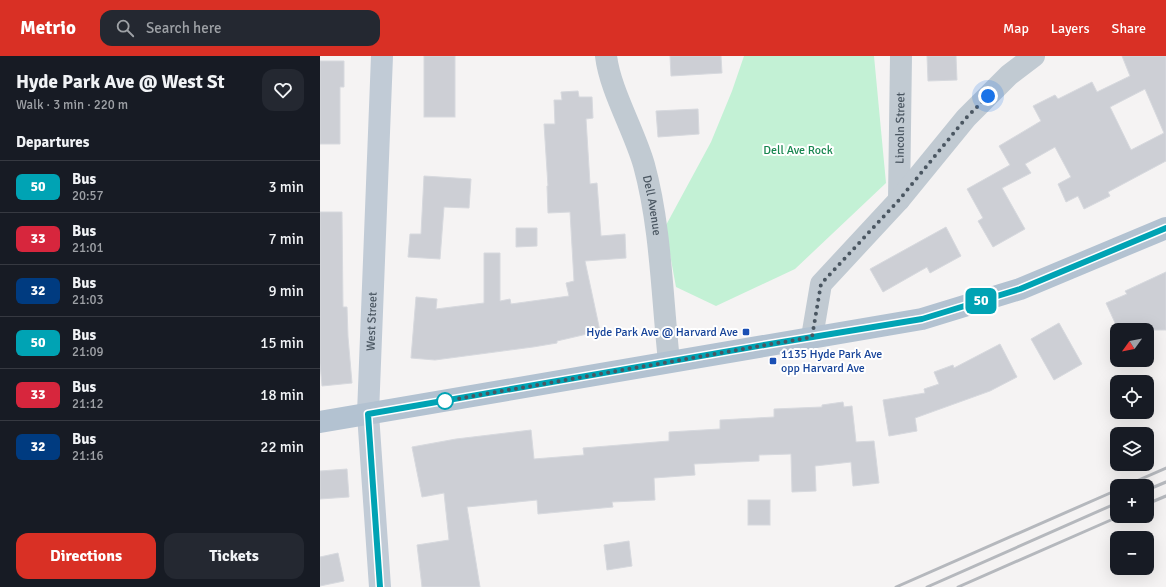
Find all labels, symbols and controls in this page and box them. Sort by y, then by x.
search box [100,10,380,46]
text: Metrio [20,16,76,40]
icon: search [114,17,136,39]
text: Search here [146,19,222,37]
text: Map [1003,20,1029,37]
text: Layers [1051,20,1090,37]
text: Share [1112,20,1146,37]
button: heart [262,69,304,111]
text: Hyde Park Ave @ West St [16,70,225,94]
your location [978,86,998,106]
street label: Lincoln Street [893,92,908,164]
text: Walk · 3 min · 220 m [16,97,128,113]
text: Departures [16,133,89,151]
park label: Dell Ave Rock [763,143,833,158]
text: Bus [72,170,96,188]
street label: Dell Avenue [639,174,664,236]
text: 50 [30,178,46,195]
text: 3 min [268,178,304,196]
text: 20:57 [72,188,104,204]
text: Bus [72,222,96,240]
text: 33 [30,230,46,247]
text: 7 min [268,230,304,248]
text: 21:01 [72,240,104,256]
text: Bus [72,274,96,292]
text: 32 [30,282,46,299]
text: 9 min [268,282,304,300]
line badge: 50 [963,288,999,314]
text: 21:03 [72,292,104,308]
street label: West Street [363,292,381,351]
text: 50 [973,292,989,309]
north arrow [1110,323,1154,367]
map controls [1110,323,1154,575]
place label: Hyde Park Ave @ Harvard Ave [586,325,738,340]
text: Bus [72,326,96,344]
marker: Hyde Park Ave @ Harvard Ave [741,327,751,337]
text: 50 [30,334,46,351]
text: 15 min [260,334,304,352]
text: 21:09 [72,344,104,360]
place label: 1135 Hyde Park Ave opp Harvard Ave [781,347,882,376]
marker: 1135 Hyde Park Ave opp Harvard Ave [768,356,778,366]
button: locate [1110,375,1154,419]
text: Bus [72,378,96,396]
text: 33 [30,386,46,403]
text: 18 min [260,386,304,404]
unlabelled marker [436,392,454,410]
text: 21:12 [72,396,104,412]
button: layers [1110,427,1154,471]
text: Bus [72,430,96,448]
text: 32 [30,438,46,455]
text: 22 min [260,438,304,456]
text: 21:16 [72,448,104,464]
button: + [1110,479,1154,523]
button: − [1110,531,1154,575]
button: Directions [16,533,156,579]
button: Tickets [164,533,304,579]

